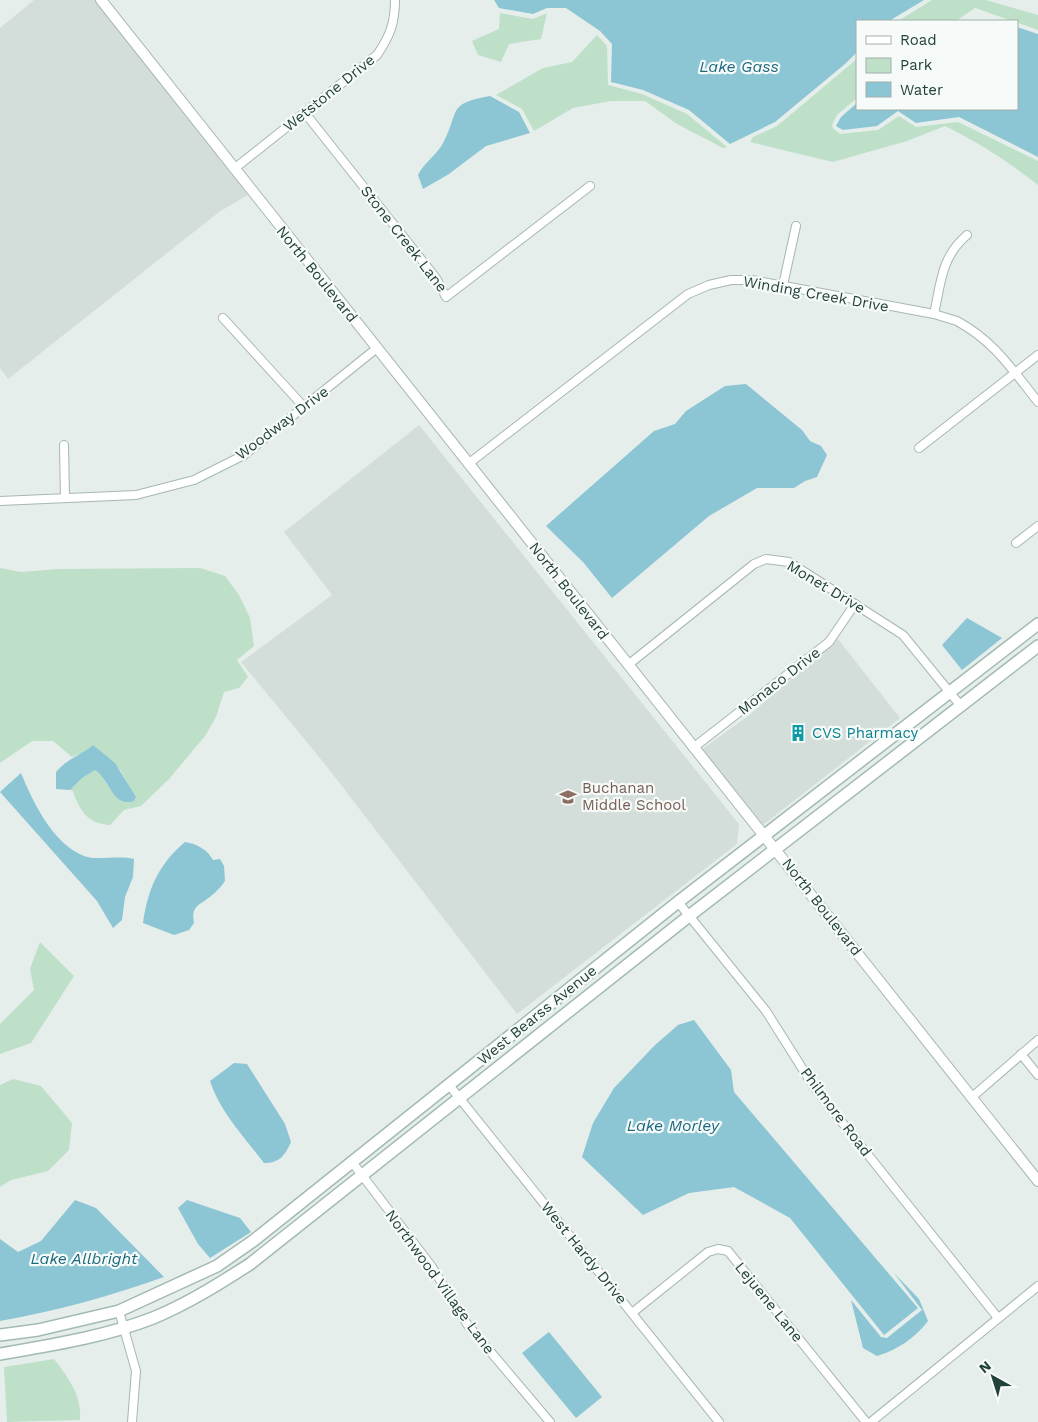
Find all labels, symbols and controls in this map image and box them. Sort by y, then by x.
legend [856,20,1018,110]
text: Road [900,31,937,49]
street label: Wetstone Drive [280,51,378,135]
text: Park [900,56,933,74]
water label: Lake Gass [699,57,779,76]
text: Water [900,81,943,99]
street label: Stone Creek Lane [357,182,451,296]
street label: North Boulevard [273,222,361,326]
street label: Winding Creek Drive [742,272,890,316]
street label: Woodway Drive [232,382,332,464]
street label: North Boulevard [525,539,613,643]
street label: Monet Drive [784,557,868,617]
street label: Monaco Drive [734,643,824,719]
building icon: CVS Pharmacy [788,723,808,743]
place label: CVS Pharmacy [812,724,918,742]
place label: Buchanan Middle School [582,779,686,814]
school or university icon: Buchanan Middle School [558,787,578,807]
street label: North Boulevard [778,855,866,959]
street label: West Bearss Avenue [474,961,600,1069]
street label: Philmore Road [797,1064,875,1160]
water label: Lake Morley [627,1116,720,1135]
street label: West Hardy Drive [537,1198,631,1308]
street label: Northwood Village Lane [382,1206,498,1358]
water label: Lake Allbright [30,1249,138,1268]
street label: Lejuene Lane [731,1258,807,1346]
north arrow [968,1352,1018,1402]
text: N [976,1357,994,1376]

